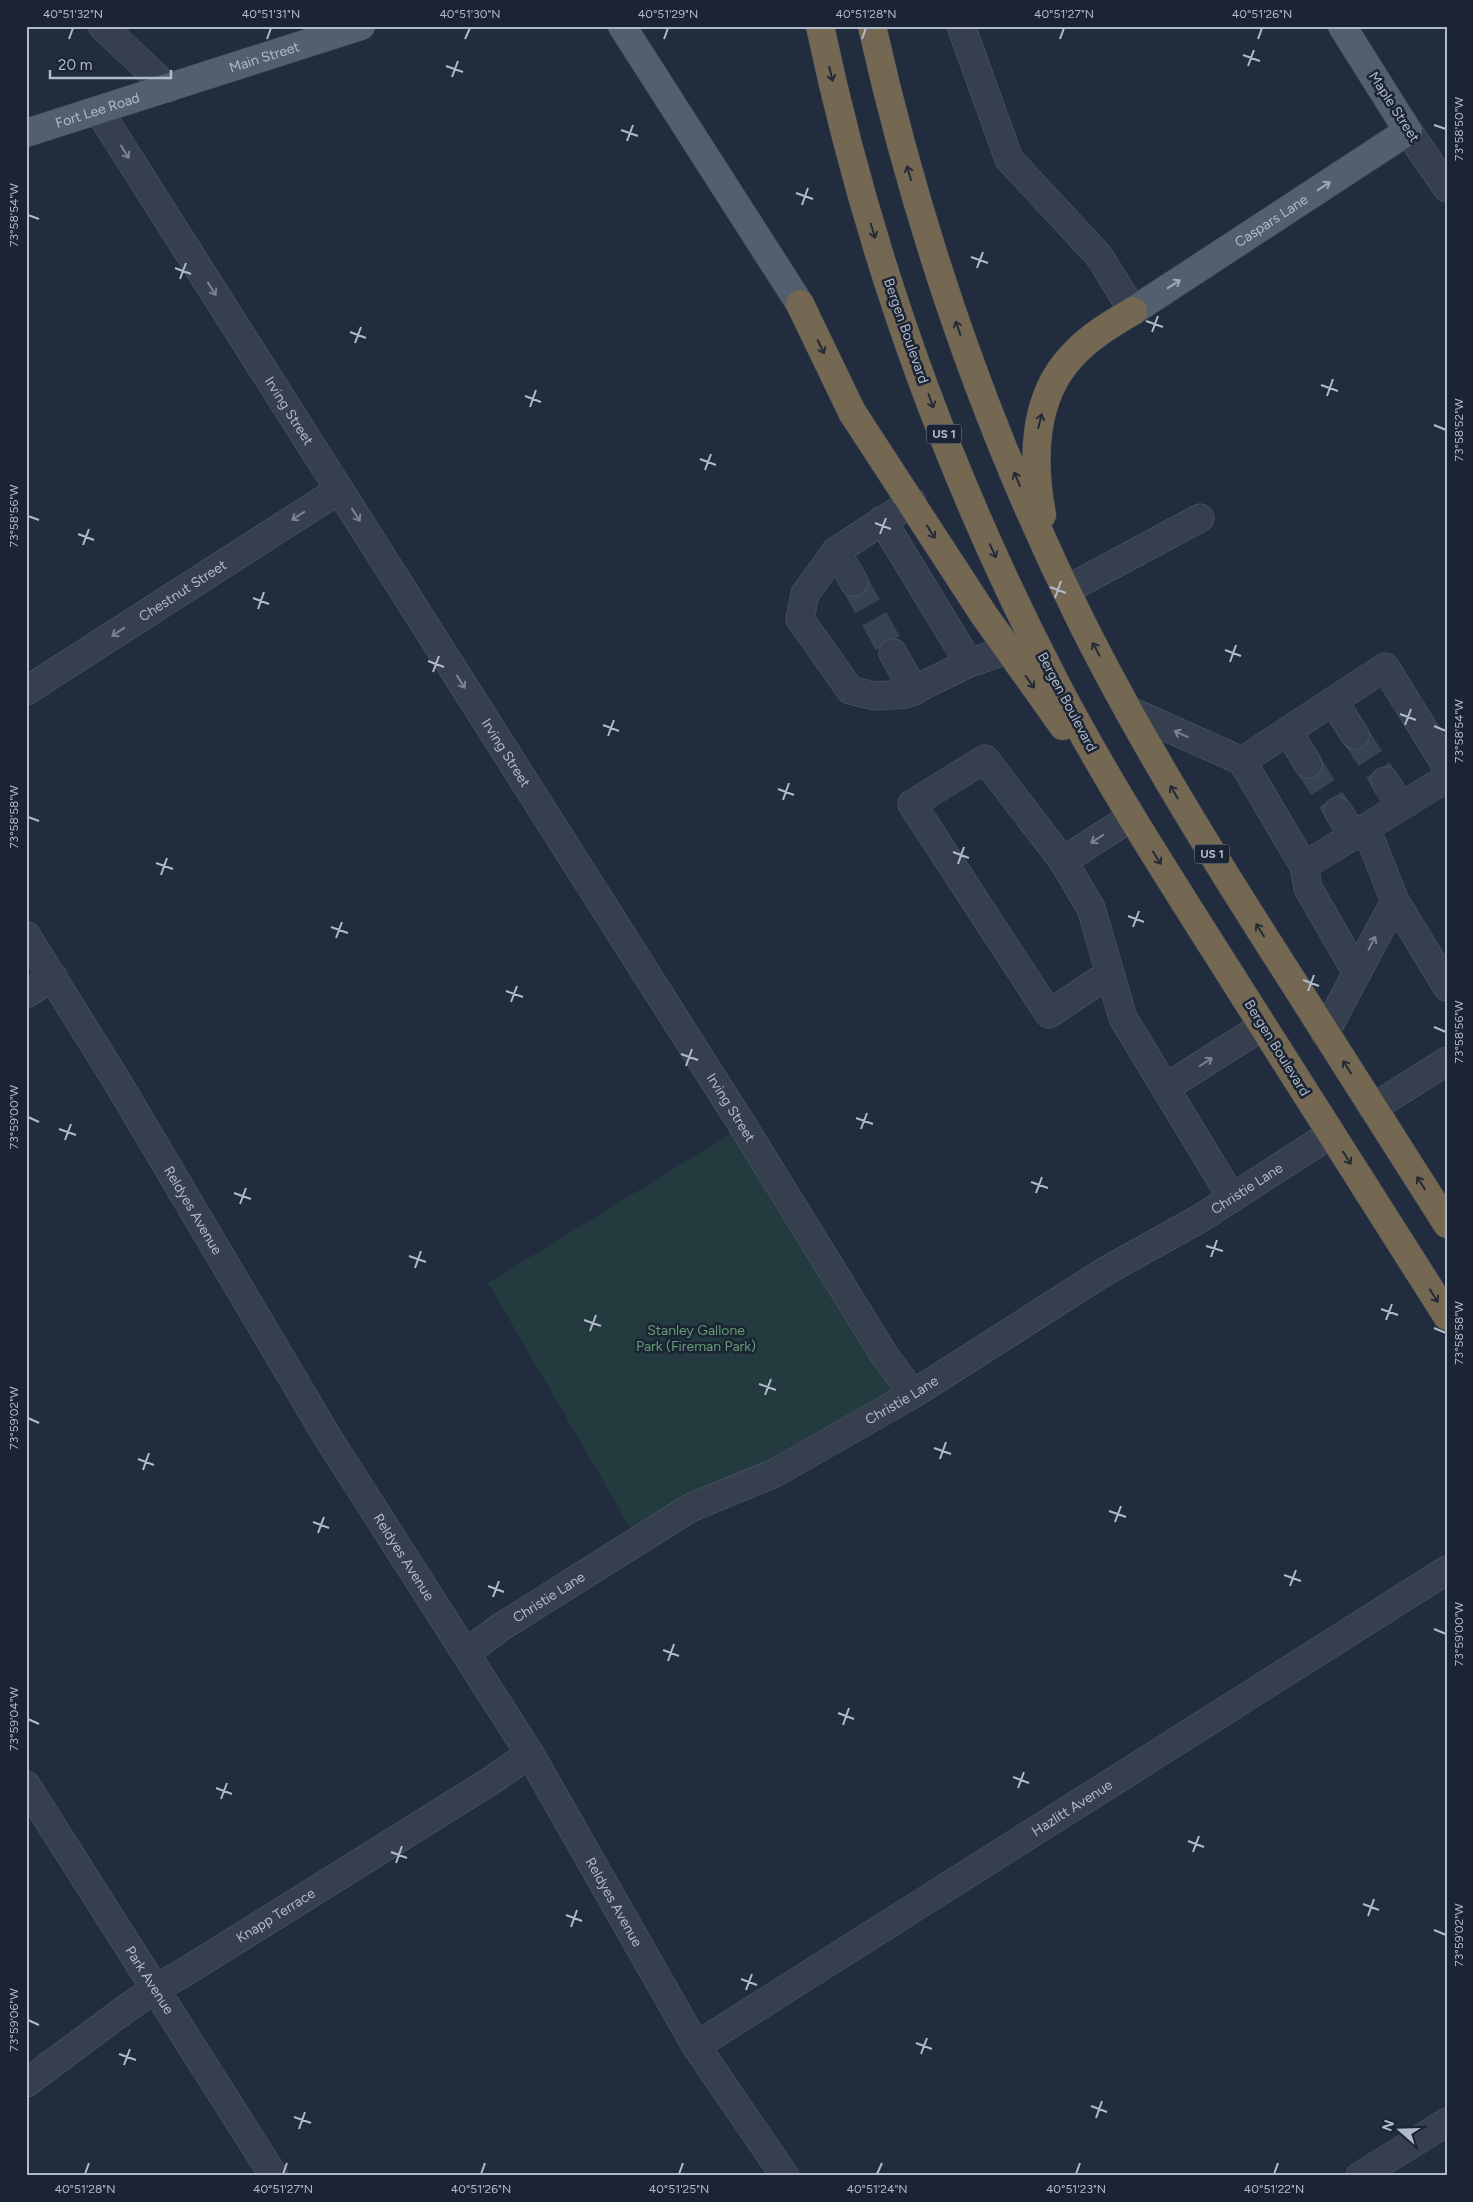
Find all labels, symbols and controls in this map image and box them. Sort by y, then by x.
text: 40°51'32"N [43,7,103,21]
text: 40°51'31"N [242,7,300,21]
text: 40°51'30"N [439,7,501,21]
text: 40°51'29"N [638,7,698,21]
text: 40°51'28"N [835,7,897,21]
text: 40°51'27"N [1034,7,1094,21]
text: 40°51'26"N [1232,7,1292,21]
street label: Main Street [227,38,301,76]
scale bar [50,48,171,80]
text: 20 m [58,56,92,74]
one-way arrow [827,65,836,81]
street label: Maple Street [1365,69,1423,145]
street label: Fort Lee Road [53,89,142,132]
text: 73°58'50"W [1452,97,1466,161]
one-way arrow [120,145,131,159]
one-way arrow [903,165,913,181]
one-way arrow [1317,181,1331,191]
text: 73°58'54"W [7,183,21,247]
street label: Caspars Lane [1231,190,1311,251]
one-way arrow [869,222,879,238]
street label: Bergen Boulevard [880,276,932,386]
one-way arrow [1166,279,1180,289]
one-way arrow [208,282,218,296]
one-way arrow [953,321,962,336]
one-way arrow [817,339,826,354]
street label: Irving Street [261,373,317,448]
one-way arrow [927,393,936,408]
text: 73°58'52"W [1452,398,1466,462]
one-way arrow [1036,414,1045,430]
road number: US 1 [926,424,962,444]
one-way arrow [1011,472,1021,487]
text: 73°58'56"W [7,484,21,548]
one-way arrow [351,508,361,522]
one-way arrow [292,511,306,521]
one-way arrow [926,524,936,538]
one-way arrow [988,543,998,558]
street label: Chestnut Street [135,556,230,625]
one-way arrow [111,628,125,638]
one-way arrow [1091,642,1101,657]
street label: Bergen Boulevard [1034,649,1100,755]
one-way arrow [456,675,467,689]
one-way arrow [1025,675,1036,688]
text: 73°58'54"W [1452,699,1466,763]
street label: Irving Street [478,715,534,790]
one-way arrow [1174,728,1189,738]
text: 73°58'58"W [7,785,21,849]
one-way arrow [1169,785,1179,799]
one-way arrow [1090,835,1104,845]
road number: US 1 [1194,844,1230,864]
one-way arrow [1152,851,1162,865]
one-way arrow [1254,923,1264,937]
one-way arrow [1368,936,1378,951]
street label: Bergen Boulevard [1241,997,1313,1099]
text: 73°58'56"W [1452,1000,1466,1064]
one-way arrow [1199,1057,1213,1067]
one-way arrow [1342,1060,1352,1074]
street label: Irving Street [703,1070,759,1145]
text: 73°59'00"W [7,1084,21,1149]
one-way arrow [1342,1151,1352,1165]
street label: Christie Lane [1208,1159,1286,1218]
street label: Reldyes Avenue [160,1163,226,1258]
one-way arrow [1415,1176,1425,1190]
one-way arrow [1429,1288,1439,1302]
text: 73°58'58"W [1452,1301,1466,1365]
park label: Stanley Gallone Park (Fireman Park) [636,1322,756,1355]
street label: Christie Lane [862,1372,942,1428]
text: 73°59'02"W [7,1386,21,1450]
street label: Reldyes Avenue [370,1510,438,1604]
street label: Christie Lane [510,1568,588,1626]
text: 73°59'00"W [1452,1601,1466,1666]
text: 73°59'04"W [7,1687,21,1751]
street label: Hazlitt Avenue [1028,1776,1116,1840]
street label: Reldyes Avenue [582,1854,646,1950]
street label: Knapp Terrace [233,1884,318,1946]
text: 73°59'02"W [1452,1903,1466,1967]
street label: Park Avenue [122,1943,178,2018]
text: 73°59'06"W [7,1988,21,2052]
north arrow [1376,2104,1426,2154]
text: N [1378,2118,1398,2134]
text: 40°51'28"N [54,2182,116,2196]
text: 40°51'27"N [253,2182,313,2196]
text: 40°51'26"N [451,2182,511,2196]
text: 40°51'25"N [649,2182,709,2196]
text: 40°51'24"N [846,2182,908,2196]
text: 40°51'23"N [1046,2182,1106,2196]
text: 40°51'22"N [1244,2182,1304,2196]

